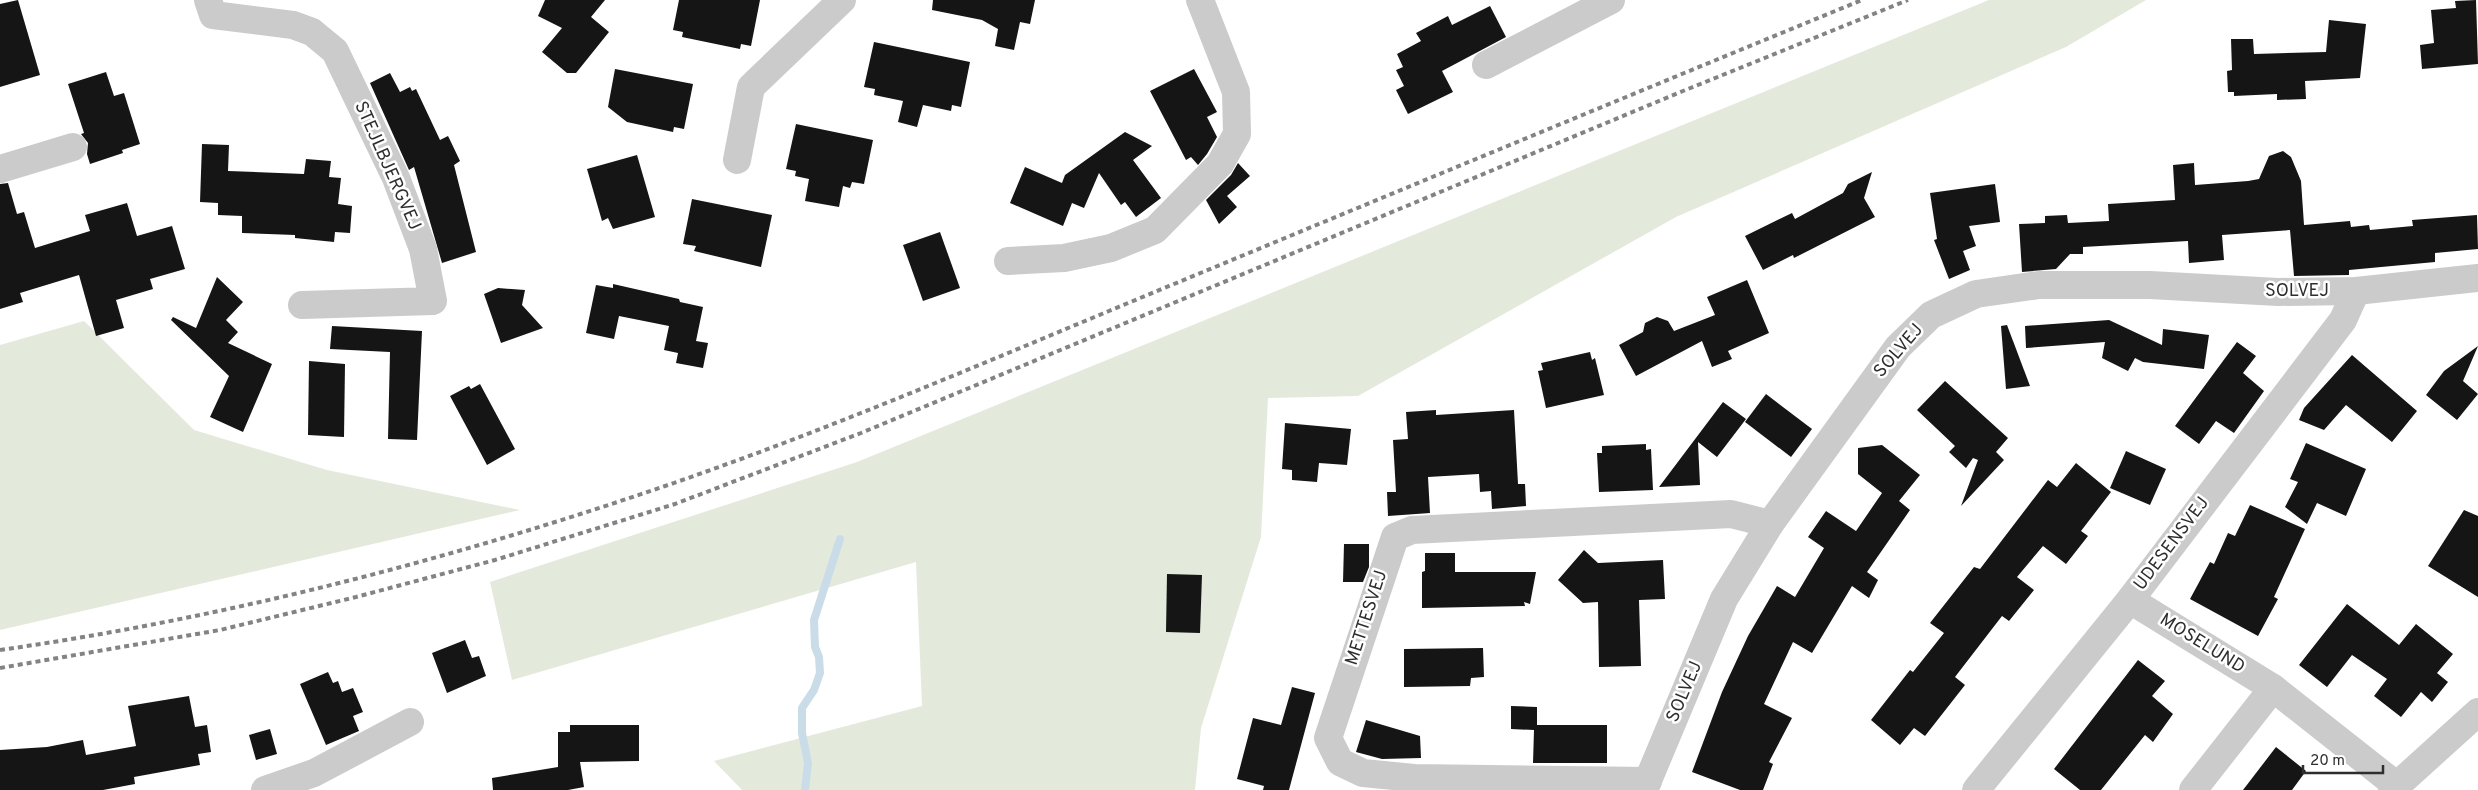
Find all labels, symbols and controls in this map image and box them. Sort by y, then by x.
street label: STEJLBJERGVEJ [348,98,426,234]
street label: SOLVEJ [2265,280,2329,303]
street label: SOLVEJ [1869,319,1929,383]
street label: UDESENSVEJ [2129,493,2215,595]
street label: METTESVEJ [1341,567,1393,669]
street label: MOSELUND [2155,609,2249,679]
street label: SOLVEJ [1662,658,1708,726]
scale bar [2303,742,2383,774]
text: 20 m [2310,752,2345,771]

